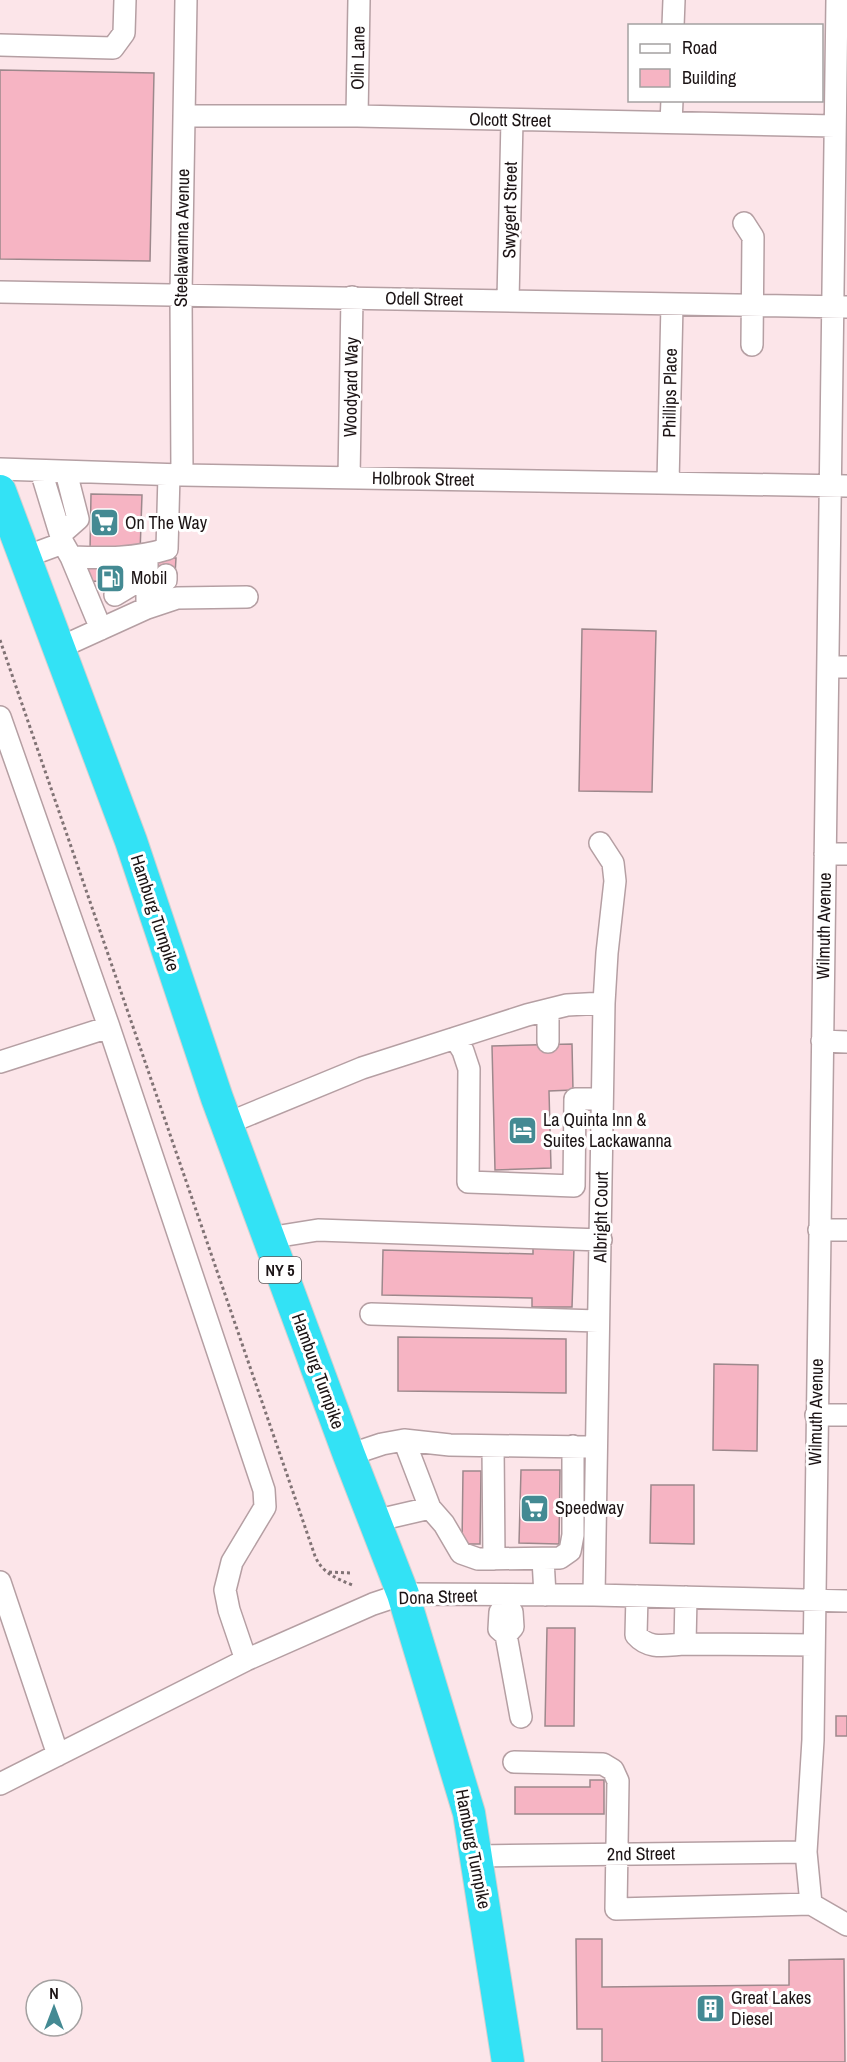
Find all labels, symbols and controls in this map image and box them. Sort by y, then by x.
legend [628,24,823,102]
street label: Olin Lane [344,26,371,90]
text: Road [682,35,717,60]
text: Building [682,65,737,90]
street label: Olcott Street [469,106,551,133]
street label: Swygert Street [496,161,523,259]
street label: Steelawanna Avenue [168,169,195,307]
street label: Odell Street [385,285,463,312]
street label: Woodyard Way [337,336,364,437]
street label: Phillips Place [656,348,683,438]
street label: Holbrook Street [372,465,474,492]
supermarket icon: On The Way [88,507,120,539]
place label: On The Way [125,510,208,535]
fuel station icon: Mobil [94,562,126,594]
place label: Mobil [131,565,167,590]
street label: Hamburg Turnpike [125,851,186,975]
street label: Wilmuth Avenue [810,872,837,980]
place label: La Quinta Inn & Suites Lackawanna [543,1107,672,1153]
hotel icon: La Quinta Inn & Suites Lackawanna [506,1114,538,1146]
street label: Albright Court [587,1171,614,1264]
road number: NY 5 [259,1257,301,1283]
street label: Hamburg Turnpike [286,1309,351,1432]
street label: Wilmuth Avenue [802,1358,829,1466]
supermarket icon: Speedway [518,1492,550,1524]
place label: Speedway [555,1495,625,1520]
street label: Dona Street [398,1583,478,1610]
street label: Hamburg Turnpike [450,1787,497,1911]
street label: 2nd Street [607,1840,675,1867]
north arrow [24,1978,84,2038]
text: N [49,1982,59,2004]
place label: Great Lakes Diesel [731,1985,811,2031]
building icon: Great Lakes Diesel [694,1992,726,2024]

